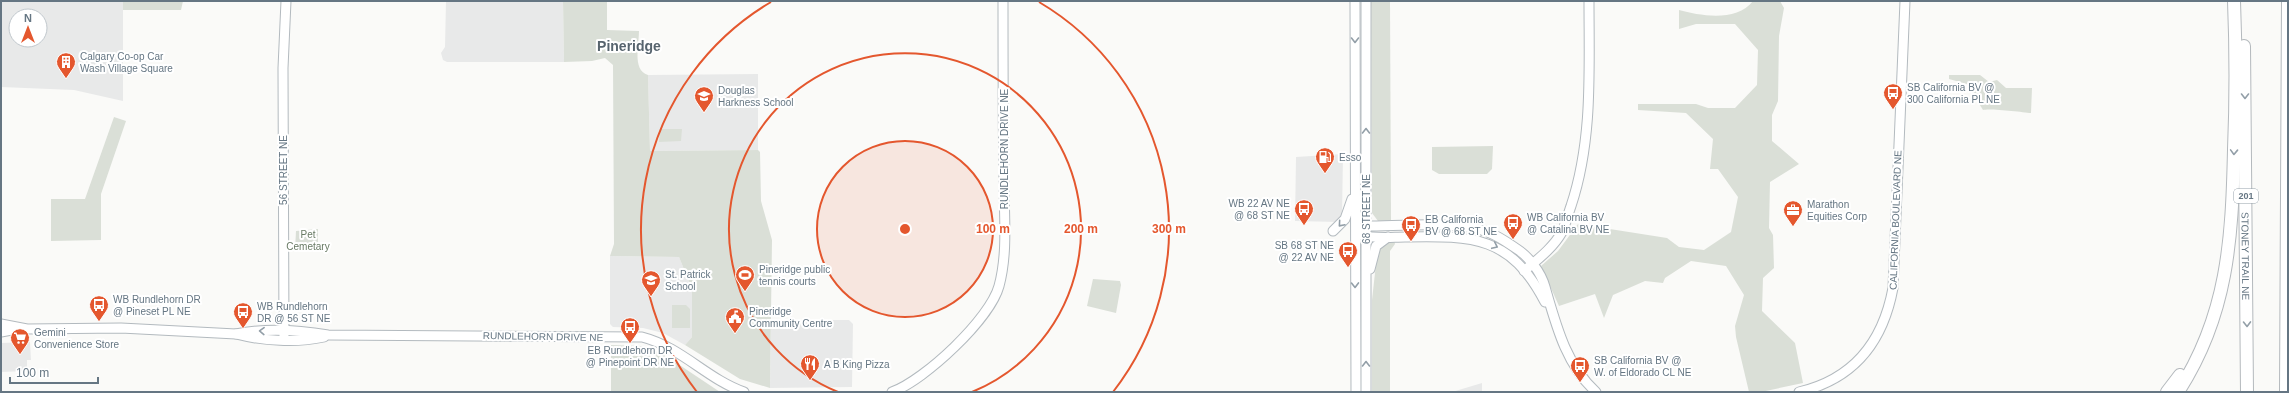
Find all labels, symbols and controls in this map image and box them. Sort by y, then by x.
north arrow [8,8,48,48]
text: N [24,12,32,24]
one-way arrow [1351,37,1359,43]
district label: Pineridge [597,38,661,54]
building icon: Calgary Co-op Car Wash Village Square [55,51,77,79]
place label: Calgary Co-op Car Wash Village Square [80,51,173,74]
bus stop icon: SB California BV @ 300 California PL NE [1882,82,1904,110]
place label: SB California BV @ 300 California PL NE [1907,82,2000,105]
school or university icon: Douglas Harkness School [693,85,715,113]
place label: Douglas Harkness School [718,85,794,108]
street label: RUNDLEHORN DRIVE NE [999,88,1010,209]
one-way arrow [2241,93,2249,99]
one-way arrow [1362,128,1370,134]
street label: 56 STREET NE [278,135,289,205]
fuel station icon: Esso [1314,146,1336,174]
one-way arrow [2230,149,2239,155]
street label: CALIFORNIA BOULEVARD NE [1888,150,1903,290]
place label: Esso [1339,152,1362,163]
street label: 68 STREET NE [1361,174,1372,244]
road number: 201 [2234,189,2258,203]
place label: WB 22 AV NE @ 68 ST NE [1228,198,1290,221]
bus stop icon: WB 22 AV NE @ 68 ST NE [1293,198,1315,226]
office icon: Marathon Equities Corp [1782,199,1804,227]
place label: Marathon Equities Corp [1807,199,1867,222]
bus stop icon: WB California BV @ Catalina BV NE [1502,212,1524,240]
place label: WB California BV @ Catalina BV NE [1527,212,1610,235]
street label: STONEY TRAIL NE [2239,212,2251,300]
bus stop icon: EB California BV @ 68 ST NE [1400,214,1422,242]
place label: EB California BV @ 68 ST NE [1425,214,1498,237]
one-way arrow [1339,219,1346,226]
centre of rings [898,222,912,236]
text: 100 m [976,222,1010,236]
text: 200 m [1064,222,1098,236]
text: 300 m [1152,222,1186,236]
park label: Pet Cemetary [286,229,330,252]
place label: SB 68 ST NE @ 22 AV NE [1275,240,1334,263]
bus stop icon: SB 68 ST NE @ 22 AV NE [1337,240,1359,268]
one-way arrow [1491,241,1498,249]
sports icon: Pineridge public tennis courts [734,264,756,292]
place label: Pineridge public tennis courts [759,264,830,287]
school or university icon: St. Patrick School [640,269,662,297]
place label: St. Patrick School [665,269,712,292]
one-way arrow [1351,282,1359,288]
bus stop icon: WB Rundlehorn DR @ Pineset PL NE [88,294,110,322]
place label: WB Rundlehorn DR @ Pineset PL NE [113,294,201,317]
bus stop icon: WB Rundlehorn DR @ 56 ST NE [232,301,254,329]
place label: WB Rundlehorn DR @ 56 ST NE [257,301,331,324]
public building icon: Pineridge Community Centre [724,306,746,334]
place label: Pineridge Community Centre [749,306,833,329]
bus stop icon: EB Rundlehorn DR @ Pinepoint DR NE [619,316,641,344]
one-way arrow [2243,321,2251,327]
supermarket icon: Gemini Convenience Store [9,327,31,355]
place label: Gemini Convenience Store [34,327,119,350]
one-way arrow [259,327,265,335]
street label: RUNDLEHORN DRIVE NE [483,330,604,343]
place label: EB Rundlehorn DR @ Pinepoint DR NE [586,345,675,368]
restaurant icon: A B King Pizza [799,353,821,381]
bus stop icon: SB California BV @ W. of Eldorado CL NE [1569,355,1591,383]
place label: SB California BV @ W. of Eldorado CL NE [1594,355,1692,378]
scale bar [10,359,98,385]
place label: A B King Pizza [824,359,890,370]
one-way arrow [1362,361,1370,367]
text: 100 m [16,366,49,380]

